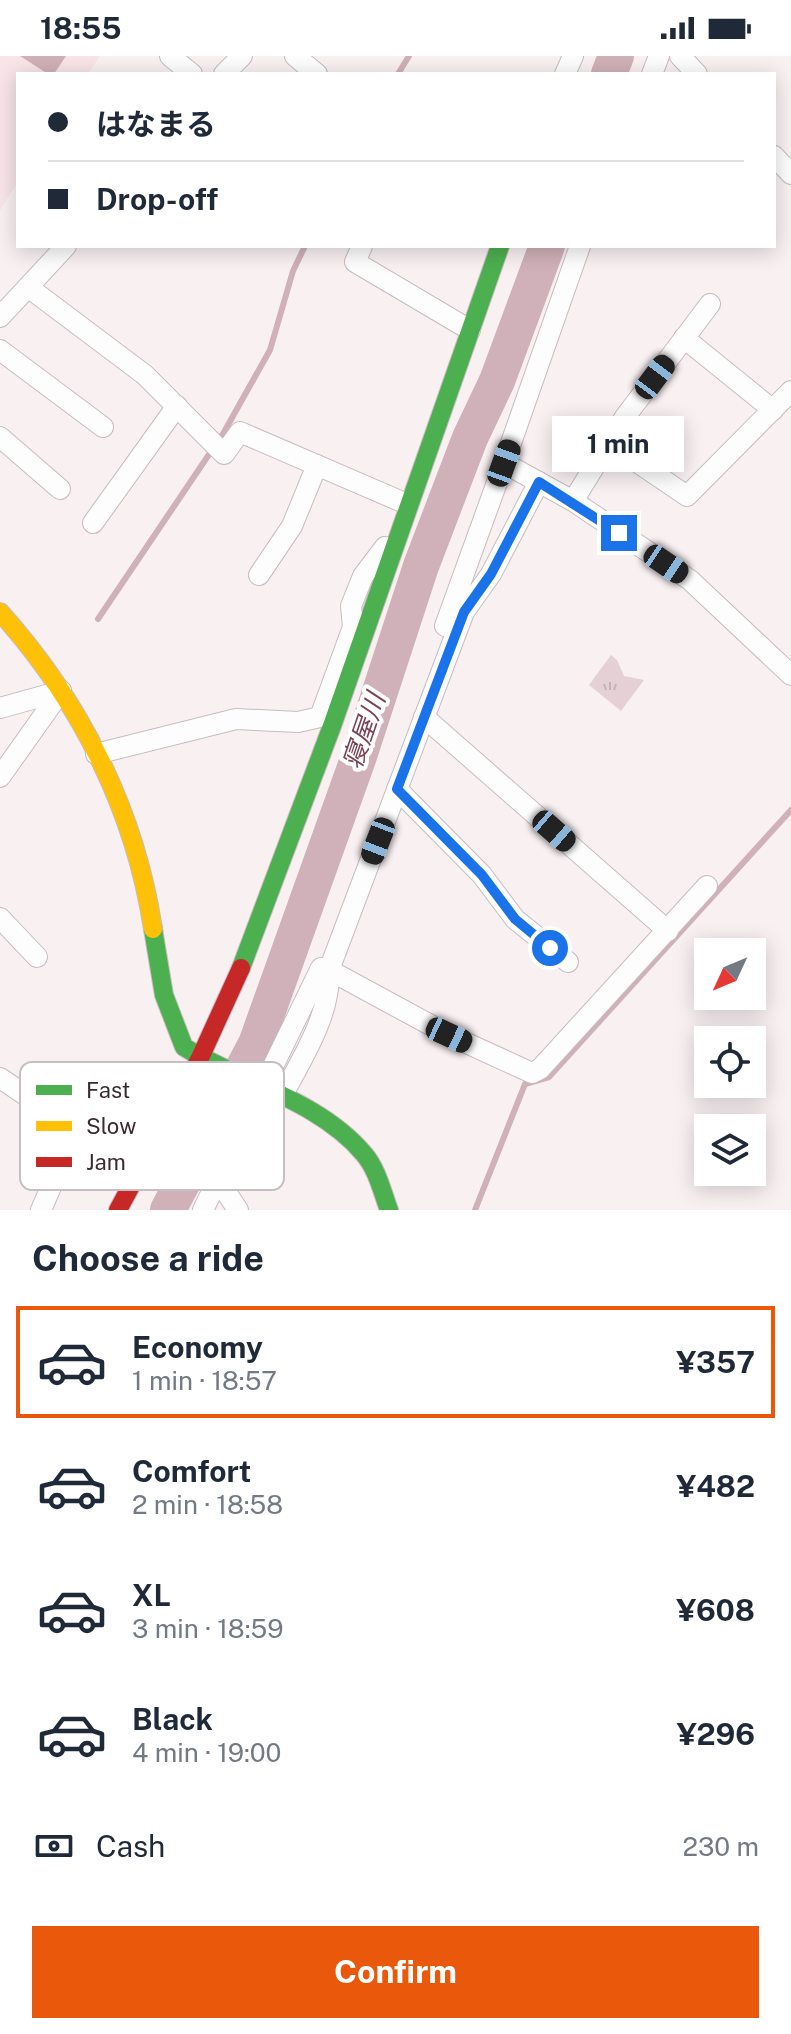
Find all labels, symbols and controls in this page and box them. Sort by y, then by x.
text: 18:55 [40,10,122,46]
text: はなまる [96,106,216,142]
text: Drop-off [96,181,218,217]
car [631,351,679,403]
callout: 1 min [553,417,685,473]
text: 1 min [587,428,649,459]
car [485,436,523,490]
route end [601,515,637,551]
car [639,541,693,587]
water label: 寝屋川 [336,686,392,773]
car [528,806,580,856]
car [358,814,398,868]
route start [532,930,568,966]
north arrow [694,938,766,1010]
map controls [694,938,766,1186]
car [422,1014,476,1056]
button: locate [694,1026,766,1098]
legend [20,1062,284,1190]
text: Fast [86,1077,130,1103]
text: Slow [86,1113,136,1139]
button: layers [694,1114,766,1186]
text: Jam [86,1149,126,1175]
text: Choose a ride [32,1237,264,1279]
icon: car [36,1326,108,1398]
text: Economy [132,1329,263,1365]
text: ¥357 [676,1344,755,1380]
text: 1 min · 18:57 [132,1365,277,1396]
icon: car [36,1450,108,1522]
text: Comfort [132,1453,251,1489]
text: ¥482 [676,1468,755,1504]
text: 2 min · 18:58 [132,1489,283,1520]
icon: car [36,1574,108,1646]
text: XL [132,1577,171,1613]
text: ¥608 [676,1592,755,1628]
text: 3 min · 18:59 [132,1613,283,1644]
icon: car [36,1698,108,1770]
text: Black [132,1701,213,1737]
text: ¥296 [677,1716,755,1752]
text: 4 min · 19:00 [132,1737,282,1768]
icon: cash [32,1824,76,1868]
text: Cash [96,1828,165,1864]
text: 230 m [683,1831,759,1862]
button: Confirm [32,1926,759,2018]

